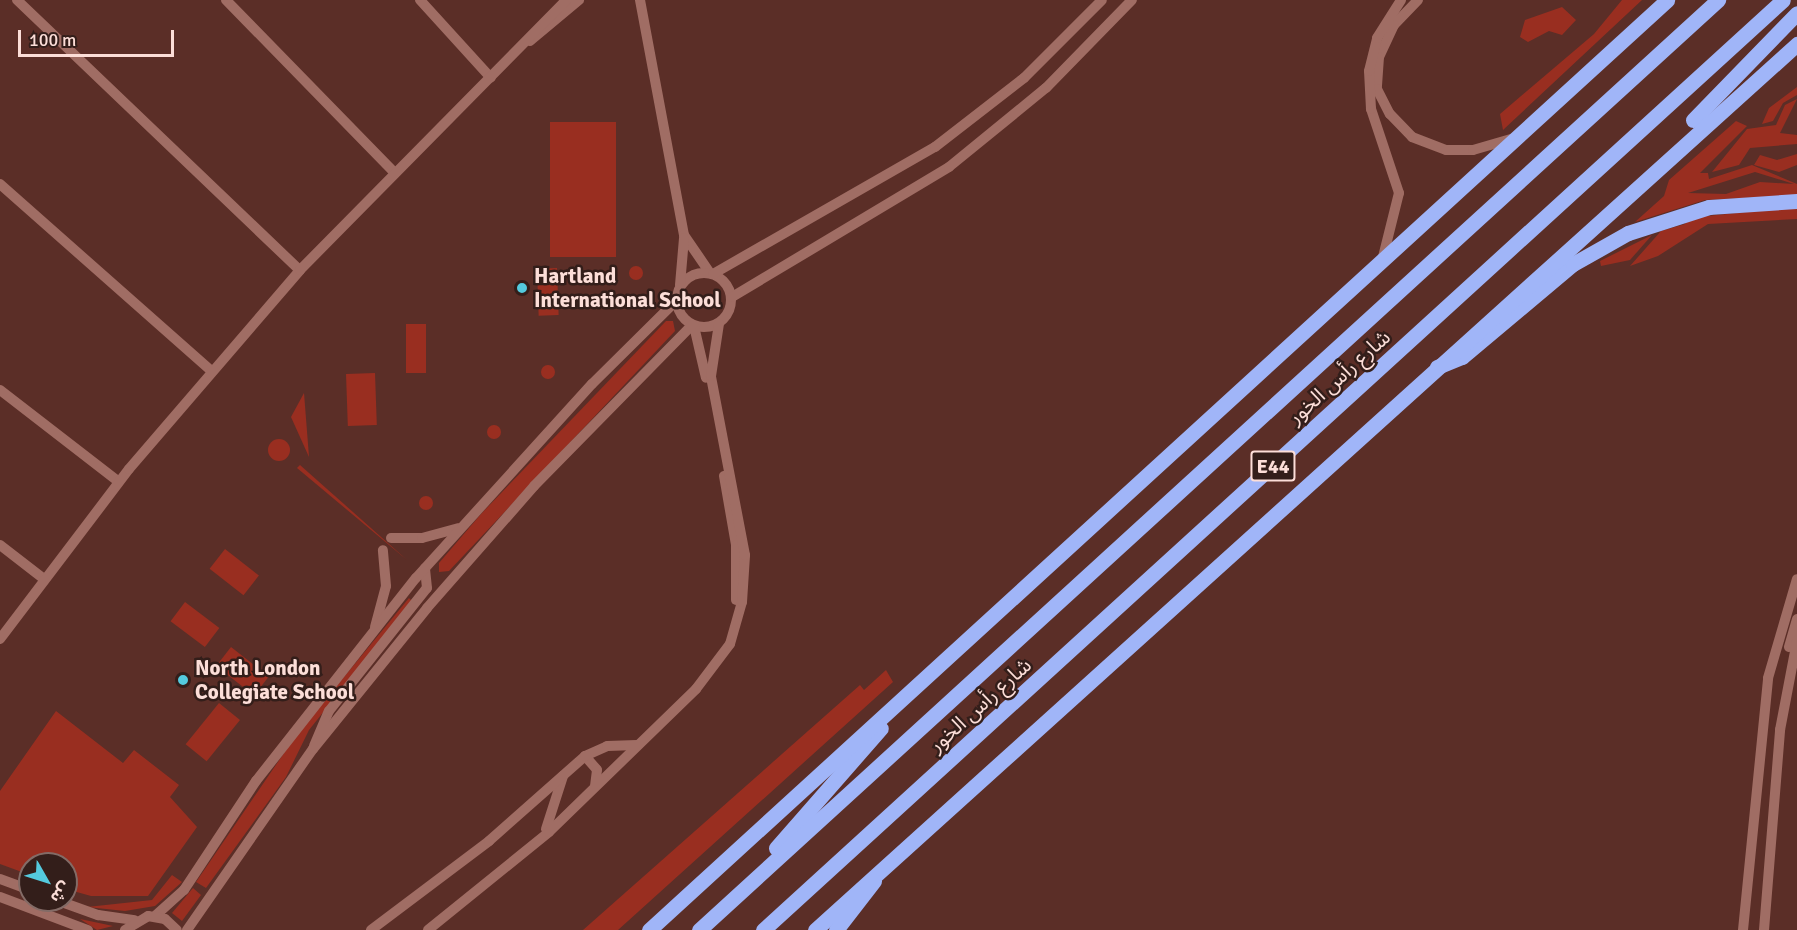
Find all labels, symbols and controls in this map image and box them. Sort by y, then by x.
scale bar [21,18,177,56]
text: 100 m [29,29,76,51]
place label: Hartland International School [534,263,721,313]
marker: Hartland International School [515,281,529,295]
street label: شارع رأس الخور [1283,324,1395,430]
road number: E44 [1249,449,1297,483]
street label: شارع رأس الخور [924,652,1036,758]
place label: North London Collegiate School [195,655,354,705]
marker: North London Collegiate School [176,673,190,687]
north arrow [18,852,78,912]
text: ش [46,877,75,907]

